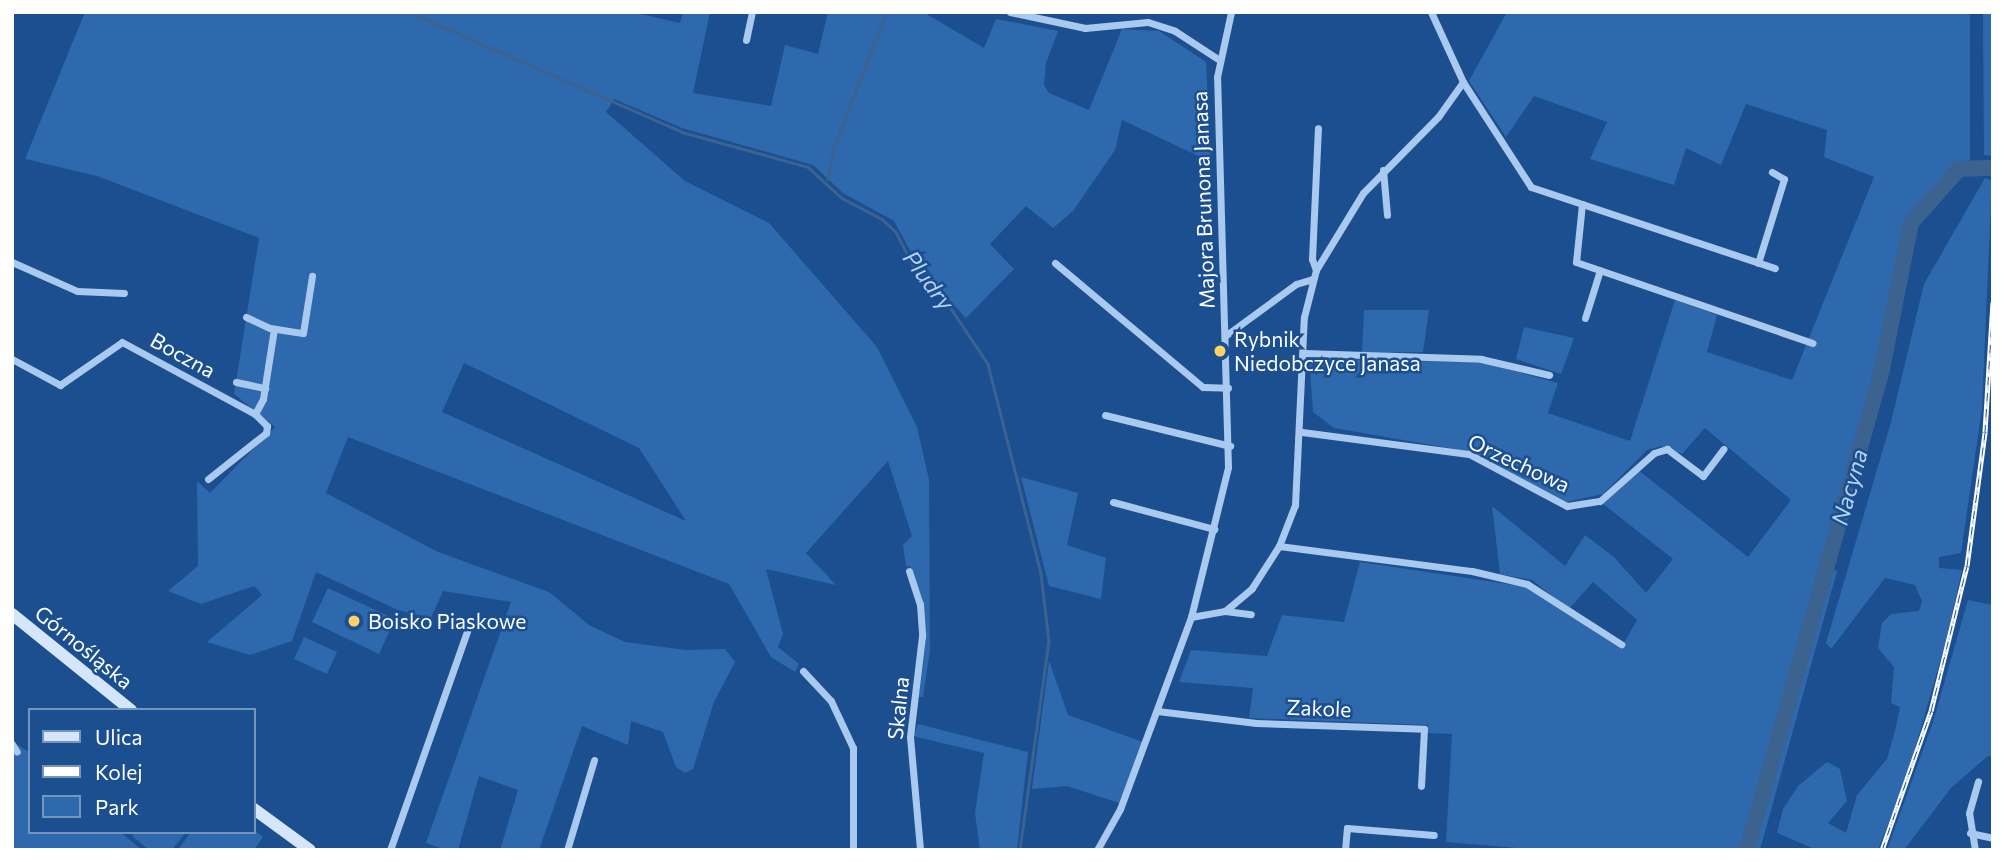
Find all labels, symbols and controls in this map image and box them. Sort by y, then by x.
street label: Majora Brunona Janasa [1187,91,1219,309]
water label: Pludry [898,245,960,315]
place label: Rybnik Niedobczyce Janasa [1234,326,1421,376]
street label: Boczna [146,327,220,383]
marker: Rybnik Niedobczyce Janasa [1212,343,1228,359]
street label: Orzechowa [1464,429,1574,497]
water label: Nacyna [1825,446,1873,528]
street label: Górnośląska [30,600,138,694]
place label: Boisko Piaskowe [368,608,526,634]
marker: Boisko Piaskowe [346,613,362,629]
street label: Skalna [882,675,914,741]
street label: Zakole [1286,694,1352,722]
legend [28,708,256,834]
text: Ulica [95,724,142,749]
text: Kolej [95,759,143,784]
text: Park [95,794,139,819]

